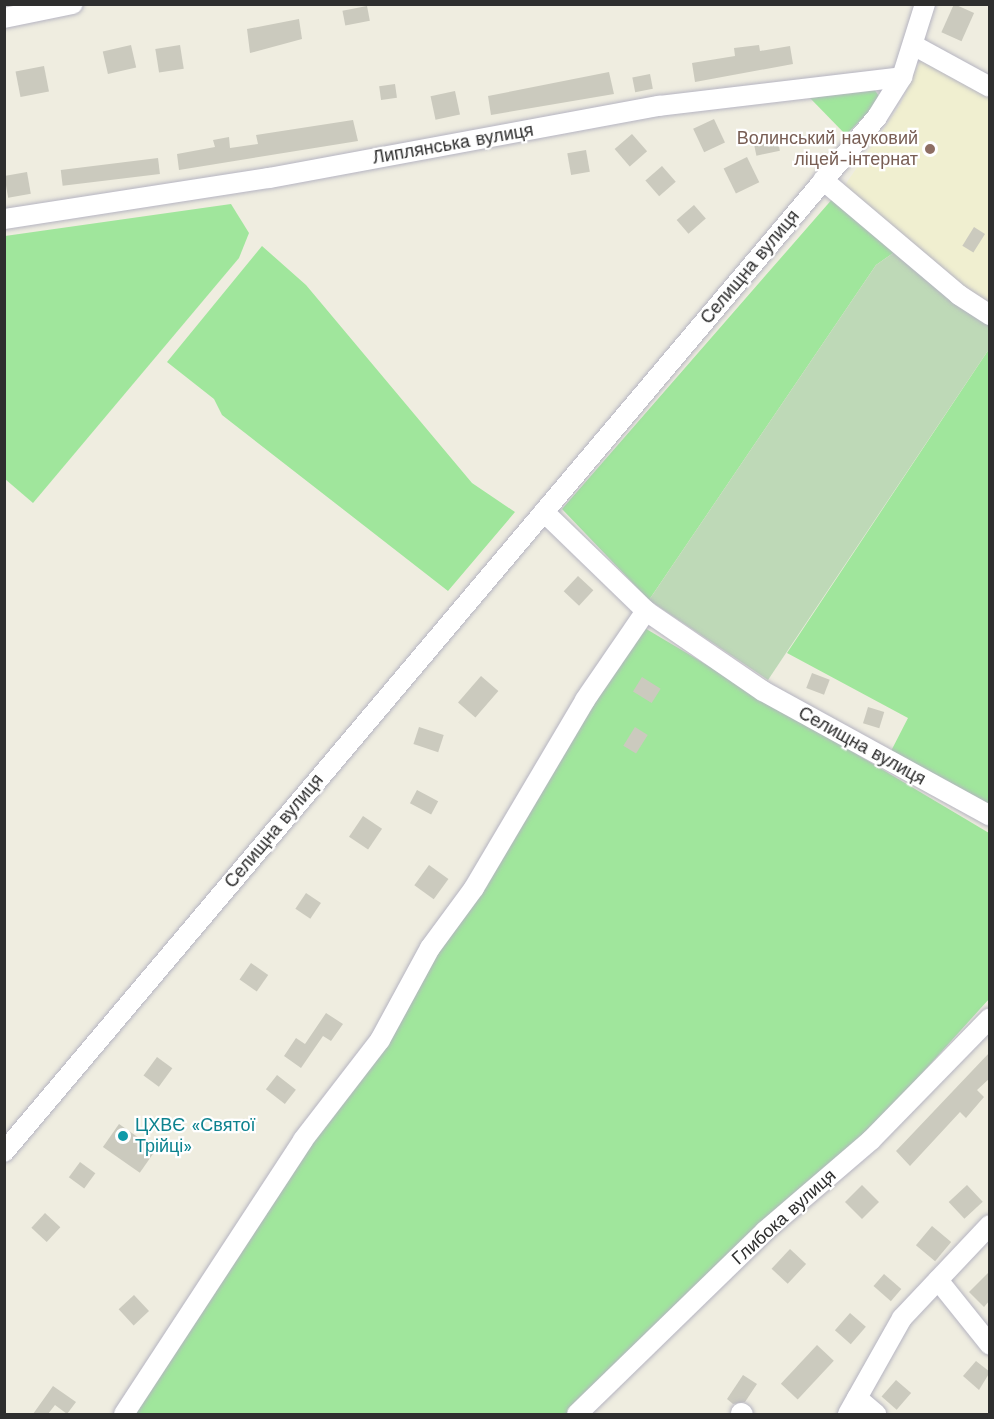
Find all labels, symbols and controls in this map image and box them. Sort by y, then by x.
street label: Липлянська вулиця [371,119,535,169]
place label: Волинський науковий ліцей-інтернат [737,128,918,170]
marker: Волинський науковий ліцей-інтернат [923,142,937,156]
street label: Селищна вулиця [696,206,804,328]
street label: Селищна вулиця [795,702,929,790]
street label: Селищна вулиця [220,770,328,892]
place label: ЦХВЄ «Святої Трійці» [135,1115,255,1158]
marker: ЦХВЄ «Святої Трійці» [116,1129,130,1143]
street label: Глибока вулиця [728,1165,840,1269]

